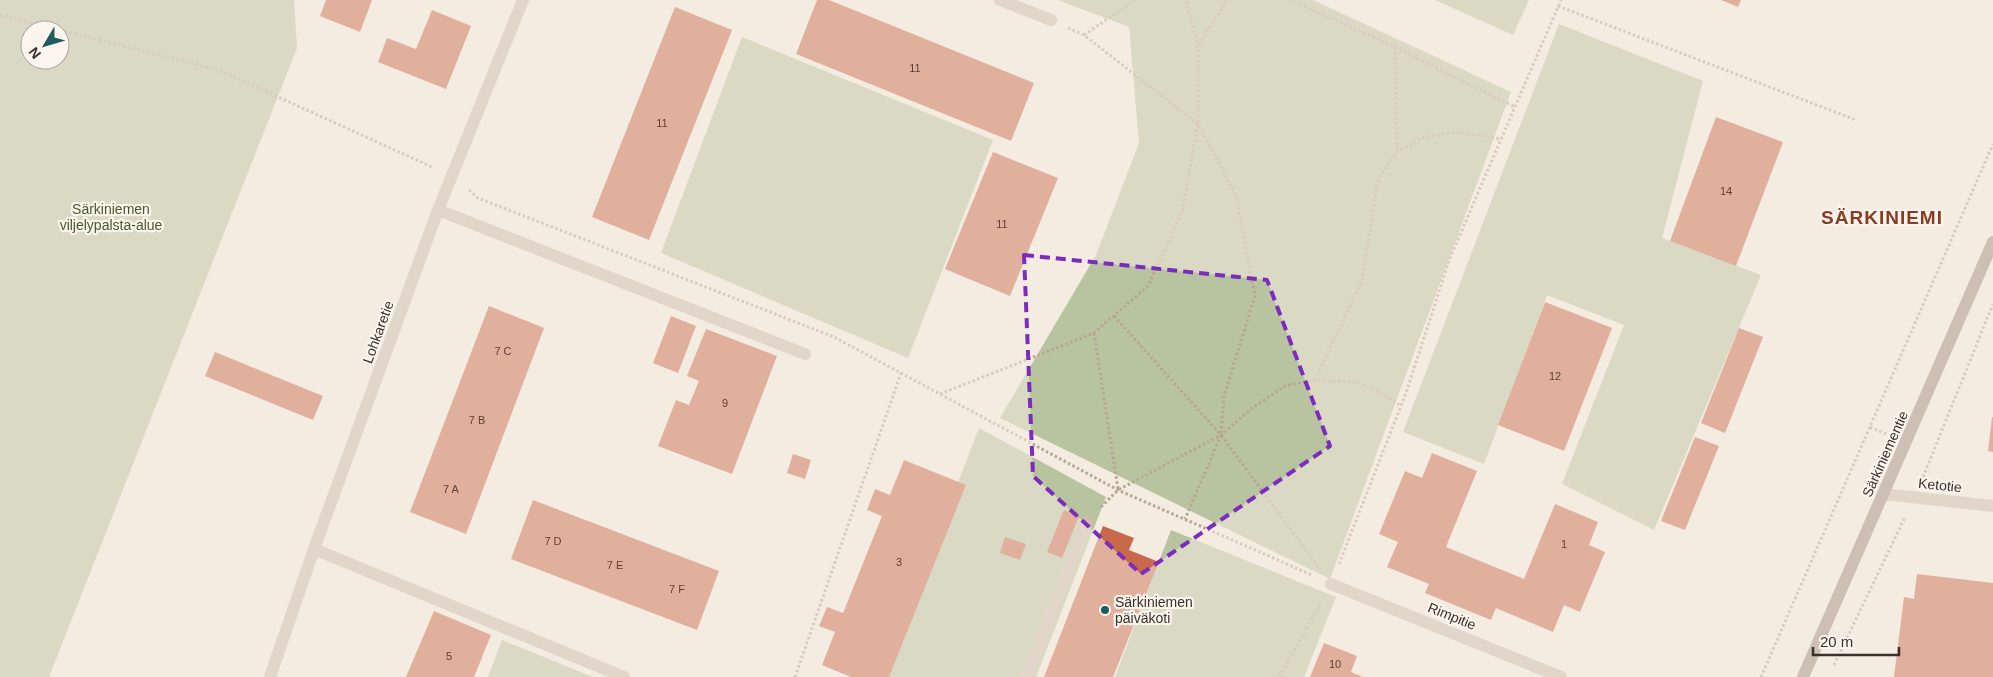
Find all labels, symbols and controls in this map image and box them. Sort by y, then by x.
north arrow [20,20,70,70]
text: N [25,44,44,62]
house number: 11 [909,62,921,74]
house number: 11 [656,117,668,129]
house number: 14 [1720,185,1732,197]
park label: Särkiniemen viljelypalsta-alue [60,201,163,233]
district label: SÄRKINIEMI [1821,207,1943,228]
house number: 11 [996,218,1008,230]
street label: Lohkaretie [359,298,397,365]
house number: 7 C [494,345,512,357]
house number: 12 [1549,370,1561,382]
house number: 9 [722,397,728,409]
street label: Särkiniementie [1859,408,1911,500]
house number: 7 B [469,414,485,426]
street label: Ketotie [1917,475,1963,495]
house number: 7 A [443,483,460,495]
house number: 7 D [544,535,562,547]
house number: 1 [1561,538,1567,550]
house number: 3 [896,556,902,568]
house number: 7 E [607,559,623,571]
house number: 7 F [669,583,685,595]
place label: Särkiniemen päiväkoti [1115,594,1193,626]
street label: Rimpitie [1426,599,1479,633]
marker: Särkiniemen päiväkoti [1099,604,1111,616]
scale bar [1813,624,1899,656]
text: 20 m [1820,633,1853,650]
house number: 5 [446,650,452,662]
house number: 10 [1329,658,1341,670]

